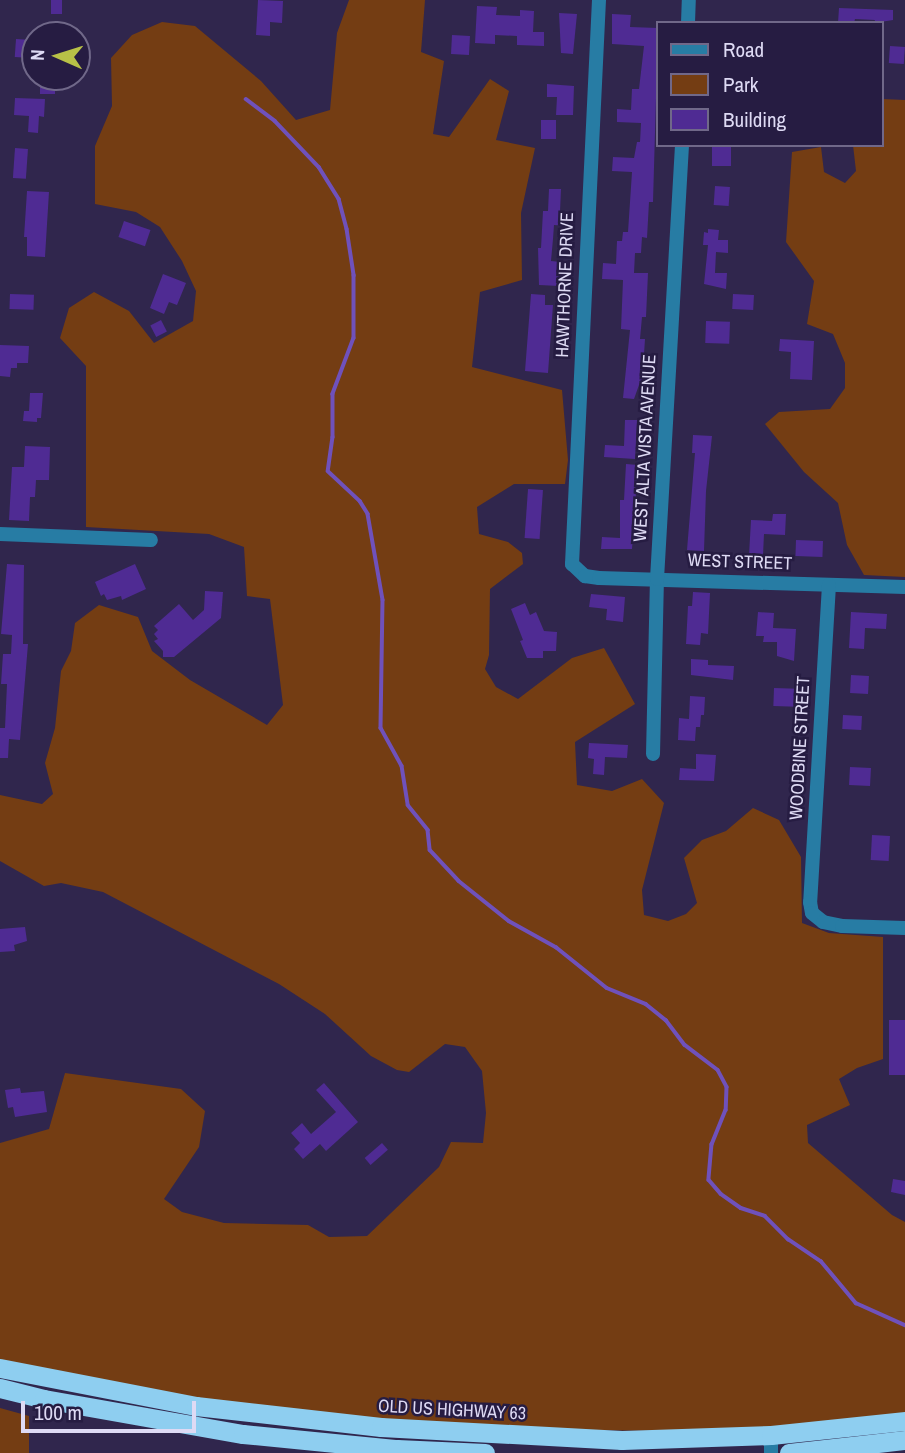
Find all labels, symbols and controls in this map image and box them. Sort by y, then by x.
north arrow [21,21,91,91]
legend [656,21,884,147]
text: Road [723,35,764,64]
text: N [24,49,50,61]
text: Park [723,70,758,99]
text: Building [723,105,786,134]
street label: HAWTHORNE DRIVE [552,212,578,358]
street label: WEST ALTA VISTA AVENUE [629,352,661,544]
street label: WEST STREET [687,549,793,575]
street label: WOODBINE STREET [785,675,815,821]
scale bar [24,1386,200,1430]
street label: OLD US HIGHWAY 63 [377,1395,527,1425]
text: 100 m [34,1398,82,1427]

